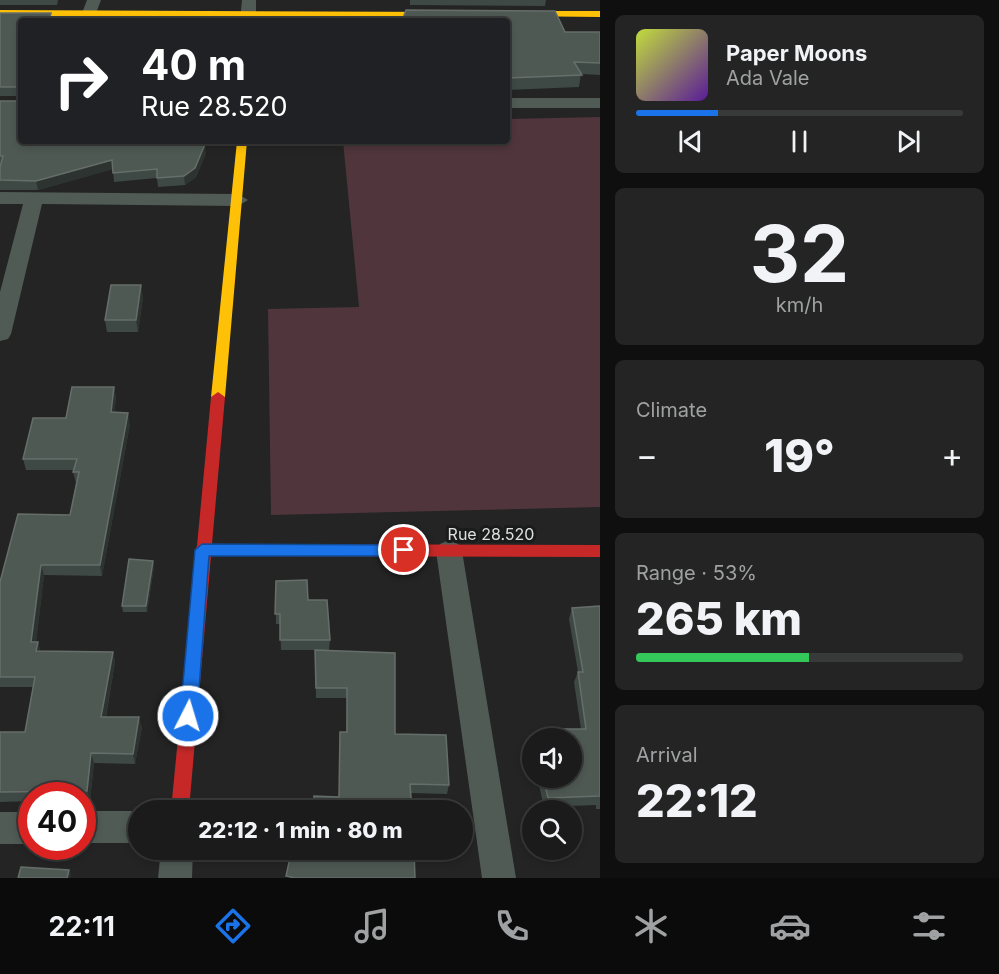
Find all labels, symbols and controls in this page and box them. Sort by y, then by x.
text: 40 m [141,39,246,90]
text: Paper Moons [726,40,867,66]
icon: right [42,42,120,120]
text: Ada Vale [726,66,809,90]
text: Rue 28.520 [141,90,288,123]
icon: previous [674,125,707,158]
icon: pause [783,125,816,158]
icon: next [892,125,925,158]
text: 32 [750,206,849,301]
text: km/h [776,293,823,317]
text: Climate [636,398,707,422]
text: 19° [764,428,835,483]
text: − [636,435,658,475]
text: + [941,435,963,475]
pin [378,524,429,575]
street label: Rue 28.520 [448,524,534,544]
icon: arrive [387,533,420,566]
text: Range · 53% [636,561,757,585]
text: 265 km [636,591,802,646]
position arrow [156,684,220,748]
map controls [522,728,582,860]
button: sound [522,728,582,788]
text: Arrival [636,743,698,767]
text: 22:12 [636,773,758,828]
speed limit sign: 40 [18,782,96,860]
button: search [522,800,582,860]
text: 22:12 · 1 min · 80 m [198,817,403,843]
icon: directions [212,905,254,947]
icon: music [351,905,393,947]
icon: phone [491,905,533,947]
icon: climate [630,905,672,947]
icon: car [769,905,811,947]
icon: filters [908,905,950,947]
text: 22:11 [49,910,115,943]

